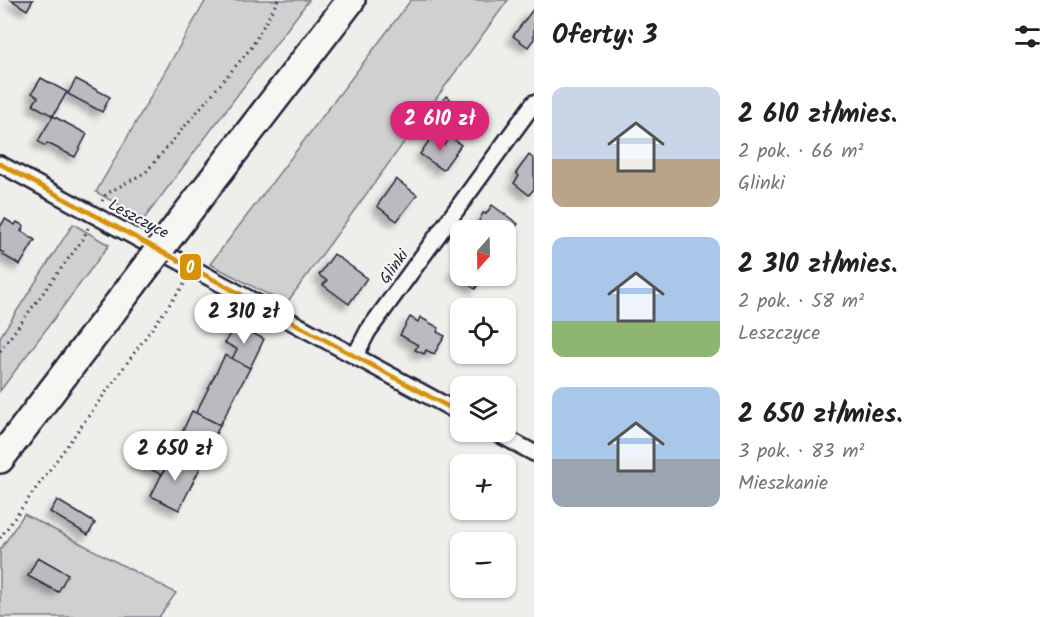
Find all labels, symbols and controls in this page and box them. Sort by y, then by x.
text: Oferty: 3 [552,15,657,57]
icon: filters [1011,20,1044,53]
text: 2 610 zł/mies. [738,94,897,136]
pin: 2 610 zł [378,101,502,152]
text: 2 610 zł [404,104,476,136]
icon: home [600,111,672,183]
text: 2 pok. · 66 m² [738,136,864,168]
text: Glinki [738,168,785,200]
street label: Leszczyce [103,193,173,246]
north arrow [450,220,516,286]
map controls [450,220,516,598]
street label: Glinki [373,243,416,289]
text: 2 310 zł/mies. [738,244,897,286]
line badge: 0 [179,253,202,281]
text: 0 [186,256,195,281]
icon: home [600,261,672,333]
text: 2 pok. · 58 m² [738,286,864,318]
pin: 2 310 zł [182,294,306,345]
text: 2 310 zł [208,297,280,329]
button: locate [450,298,516,364]
text: Leszczyce [738,318,820,350]
button: layers [450,376,516,442]
text: 2 650 zł/mies. [738,394,903,436]
icon: home [600,411,672,483]
pin: 2 650 zł [113,431,237,482]
text: 2 650 zł [137,434,213,466]
text: 3 pok. · 83 m² [738,436,865,468]
button: + [450,454,516,520]
text: Mieszkanie [738,468,828,500]
button: − [450,532,516,598]

